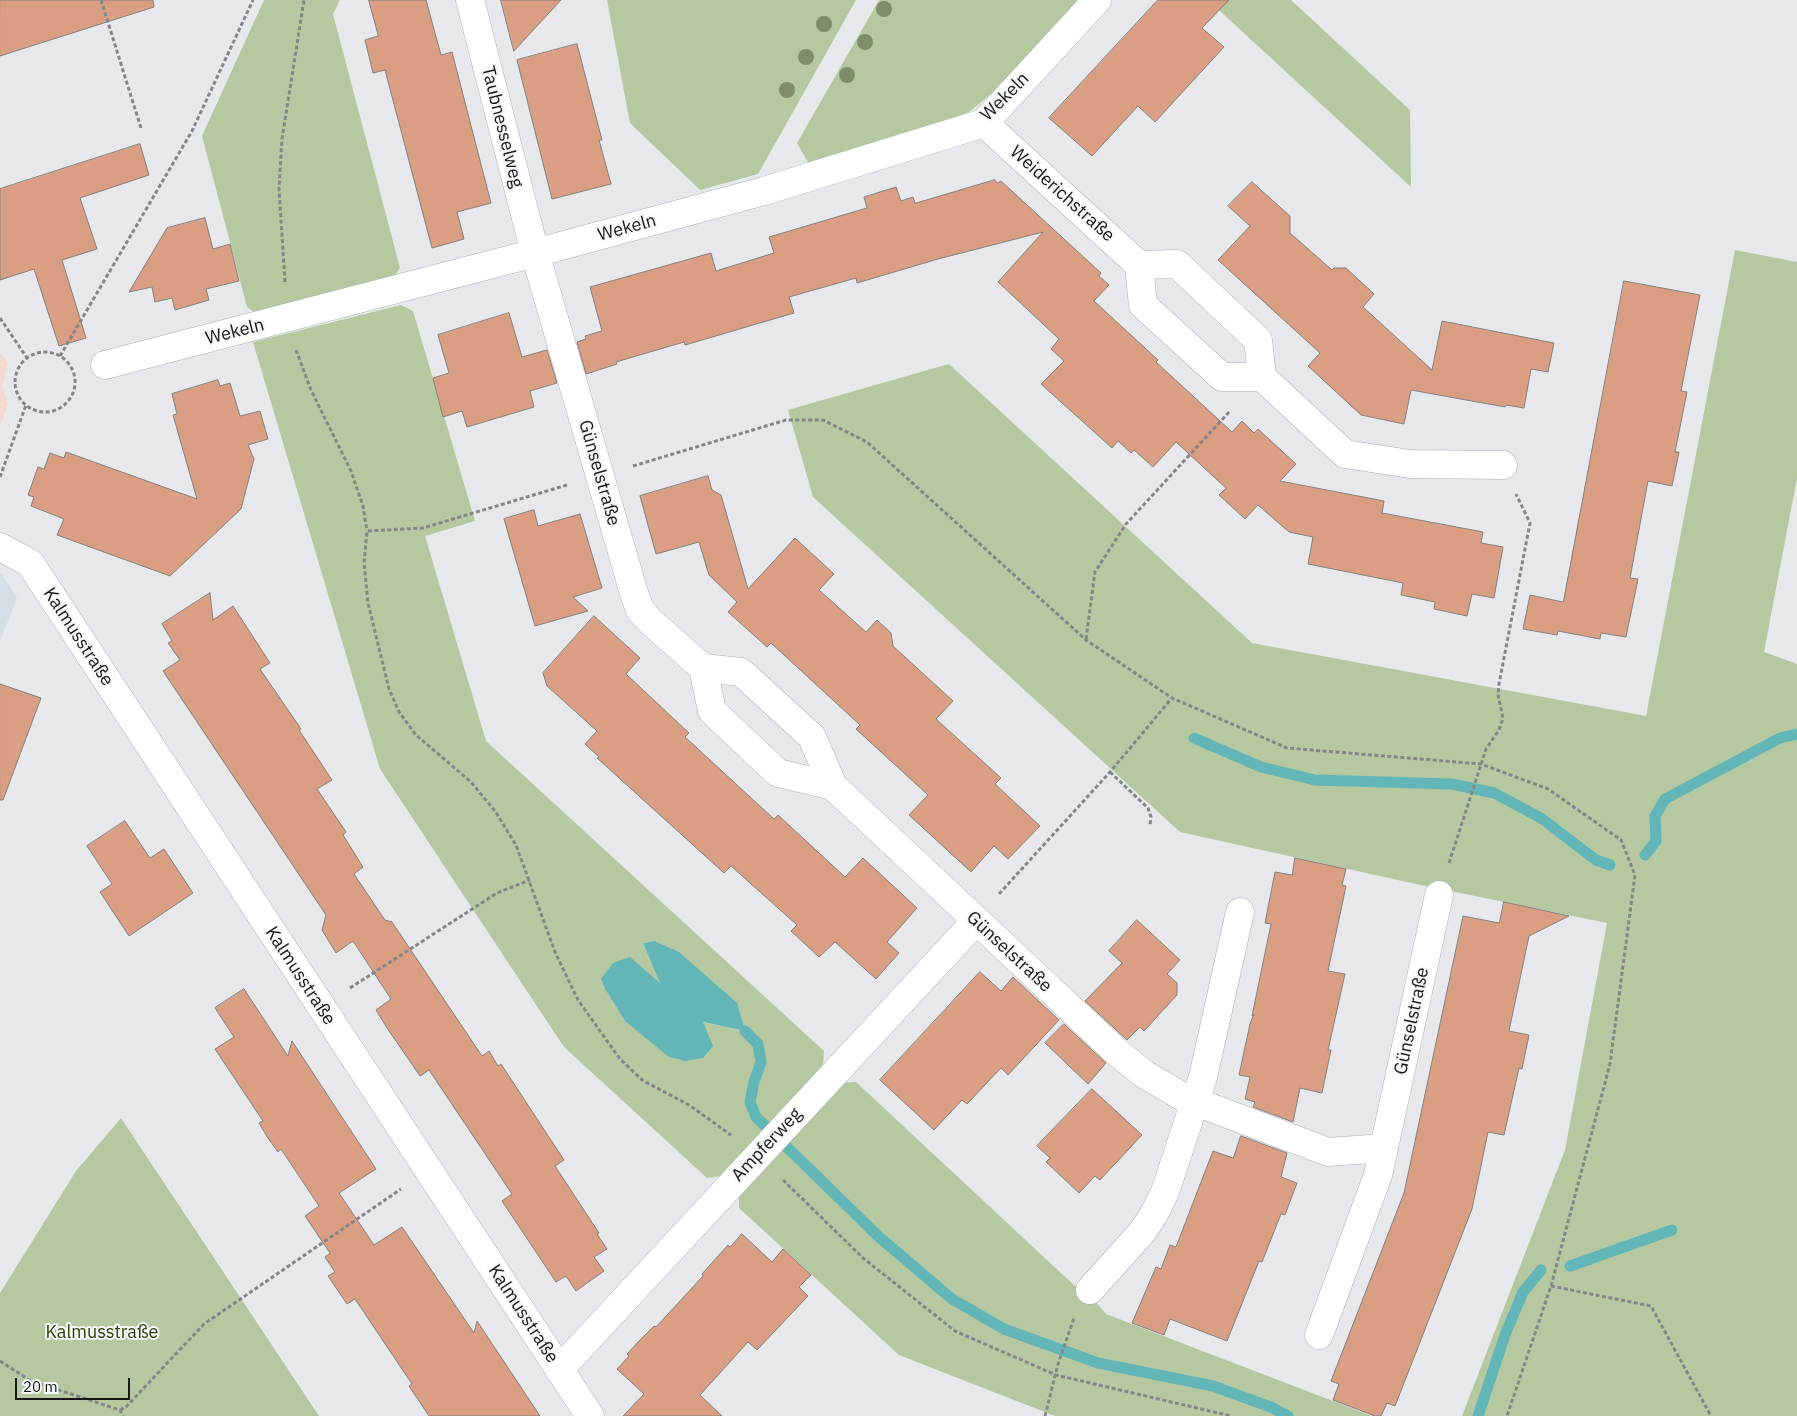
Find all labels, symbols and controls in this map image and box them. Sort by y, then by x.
street label: Taubnesselweg [476,64,528,190]
street label: Wekeln [976,68,1034,126]
street label: Weiderichstraße [1005,141,1119,247]
street label: Wekeln [595,210,659,246]
street label: Wekeln [203,314,267,350]
street label: Günselstraße [574,418,624,528]
street label: Kalmusstraße [38,584,118,690]
street label: Günselstraße [962,907,1056,997]
street label: Kalmusstraße [260,923,340,1029]
street label: Günselstraße [1390,965,1434,1077]
street label: Ampferweg [727,1104,807,1186]
street label: Kalmusstraße [483,1261,563,1367]
park label: Kalmusstraße [46,1322,158,1344]
scale bar [18,1368,132,1400]
text: 20 m [23,1377,58,1396]

